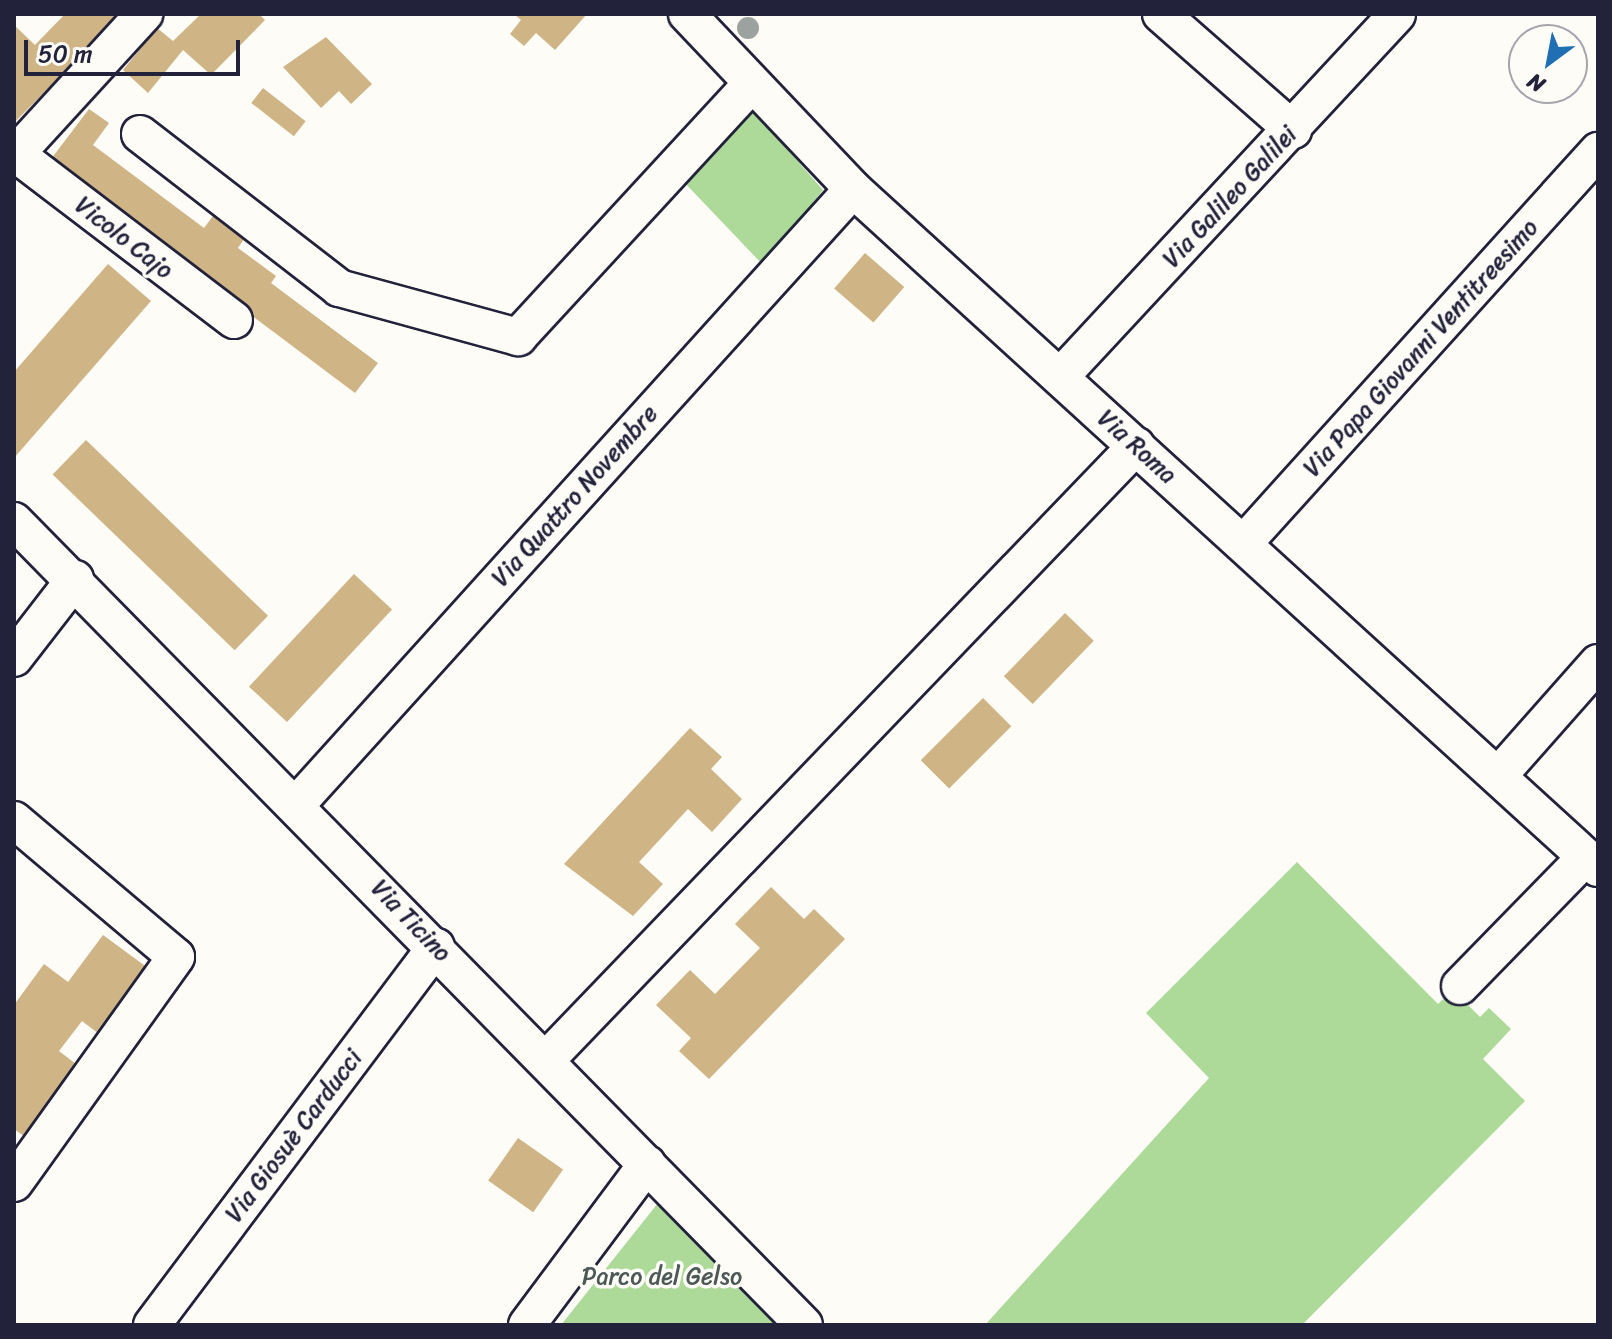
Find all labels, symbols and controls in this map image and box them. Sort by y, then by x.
scale bar [28,24,244,74]
north arrow [1508,24,1588,104]
text: 50 m [38,33,93,75]
text: N [1519,63,1553,104]
street label: Via Galileo Galilei [1157,121,1303,273]
street label: Vicolo Cajo [69,191,179,285]
street label: Via Papa Giovanni Ventitreesimo [1297,213,1545,483]
street label: Via Quattro Novembre [487,400,663,592]
street label: Via Roma [1092,404,1182,490]
street label: Via Ticino [365,874,457,968]
street label: Via Giosuè Carducci [220,1044,368,1228]
park label: Parco del Gelso [581,1263,743,1291]

